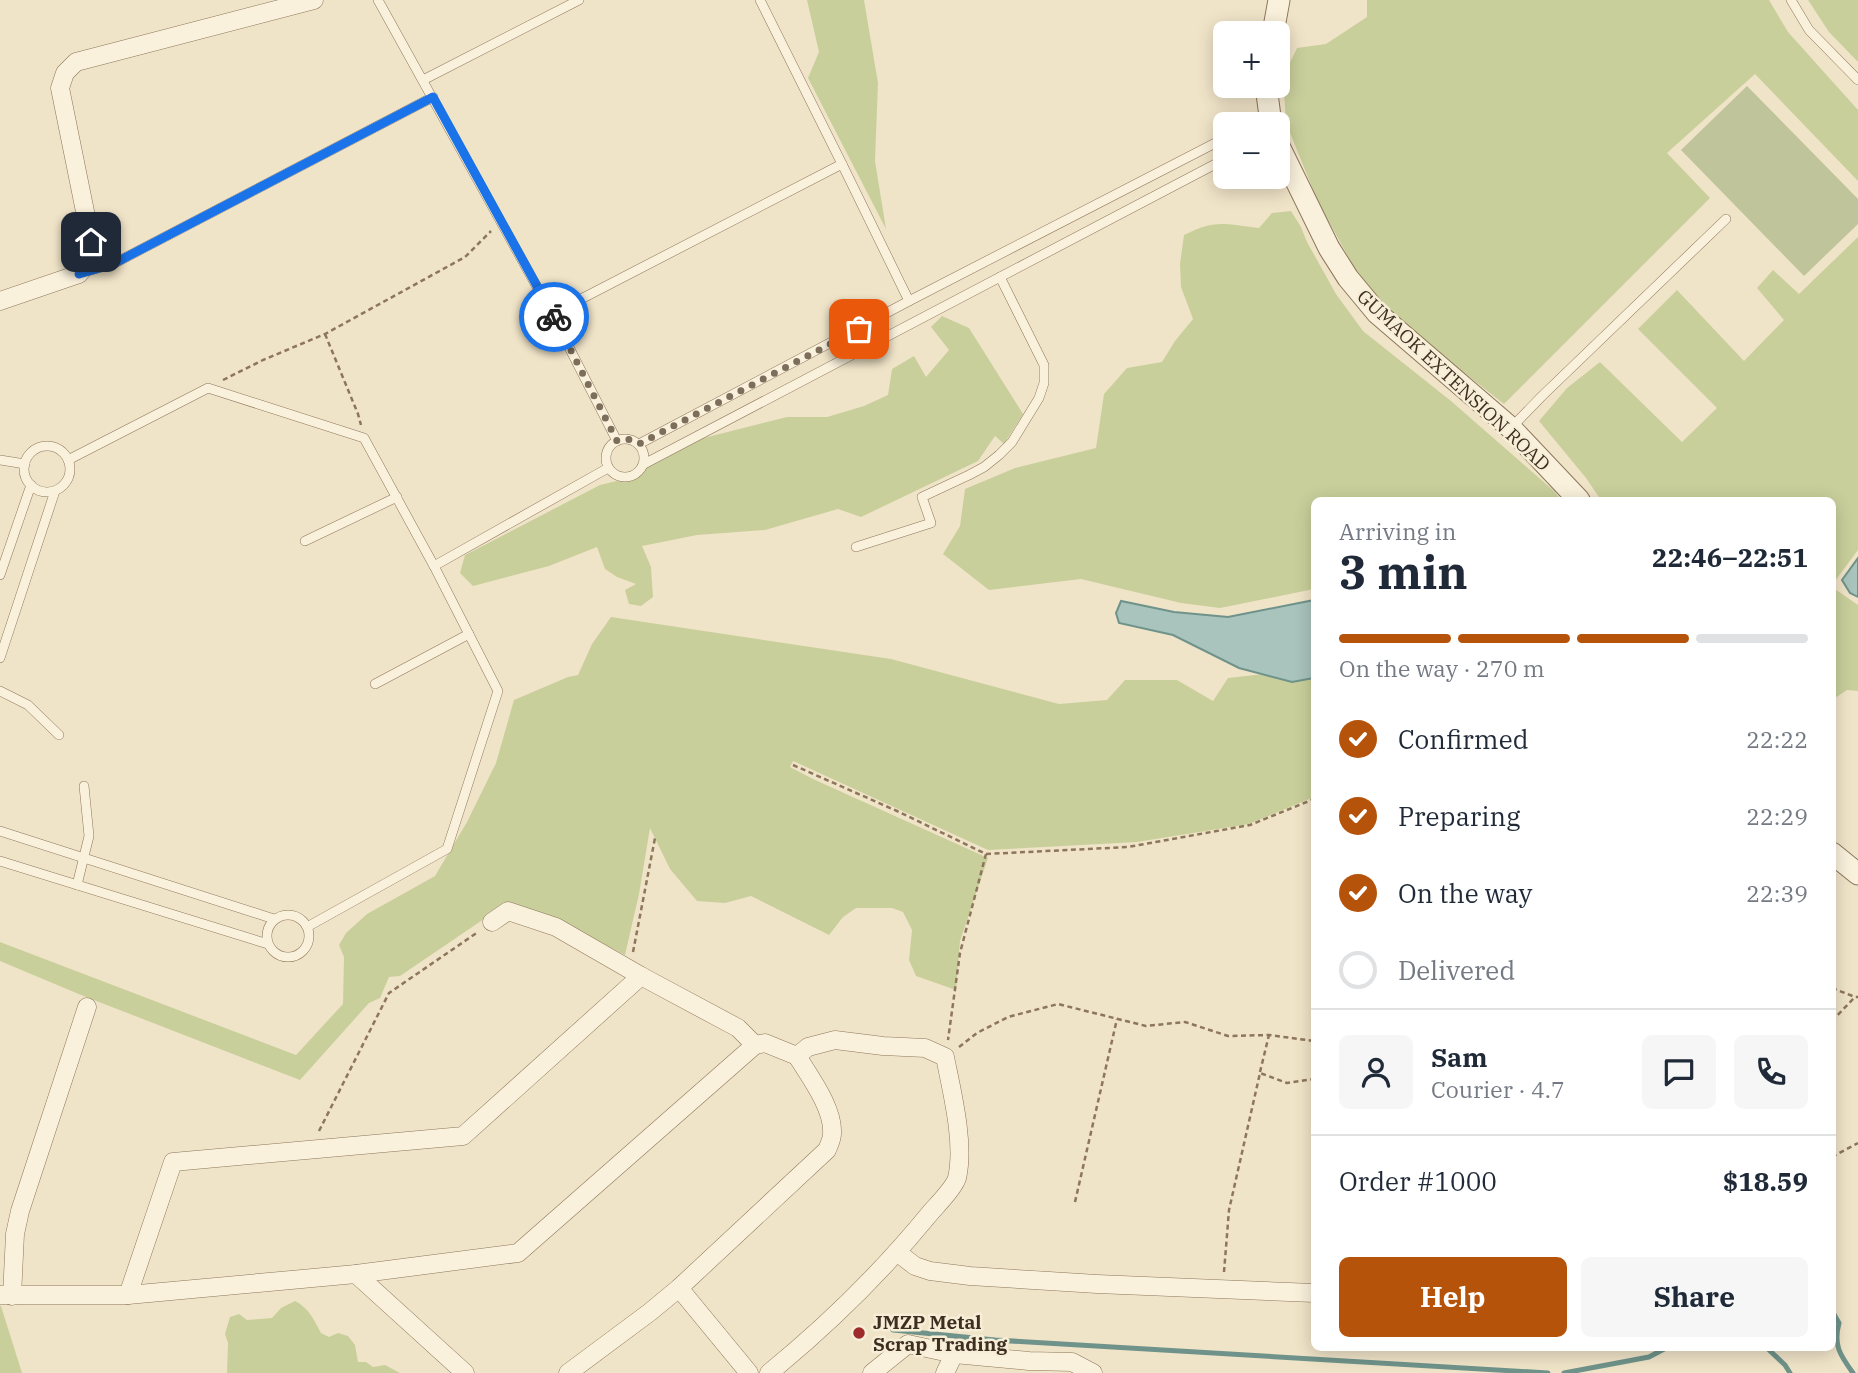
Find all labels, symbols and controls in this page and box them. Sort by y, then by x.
map controls [1213,21,1290,189]
button: + [1213,21,1290,98]
button: − [1213,112,1290,189]
pin [61,212,121,272]
icon: home [72,223,110,261]
courier [519,282,589,352]
street label: GUMAOK EXTENSION ROAD [1352,284,1556,476]
icon: bike [535,298,573,336]
pin [829,299,889,359]
icon: bag [840,310,878,348]
text: Arriving in [1339,516,1456,546]
text: 22:46–22:51 [1652,540,1808,574]
text: 3 min [1339,542,1468,602]
text: On the way · 270 m [1339,653,1545,683]
icon: check [1339,720,1377,758]
text: Confirmed [1398,722,1529,756]
text: 22:22 [1746,724,1808,754]
icon: check [1339,797,1377,835]
text: Preparing [1398,799,1520,833]
text: 22:29 [1746,801,1808,831]
icon: check [1339,874,1377,912]
text: On the way [1398,876,1532,910]
text: 22:39 [1746,878,1808,908]
text: Delivered [1398,953,1515,987]
button: person [1339,1035,1413,1109]
button: chat [1642,1035,1716,1109]
button: phone [1734,1035,1808,1109]
text: Sam [1431,1040,1487,1074]
text: Courier · 4.7 [1431,1074,1565,1104]
text: Order #1000 [1339,1164,1497,1198]
text: $18.59 [1723,1164,1808,1198]
button: Help [1339,1257,1567,1337]
button: Share [1581,1257,1808,1337]
place label: JMZP Metal Scrap Trading [873,1310,1007,1356]
marker: JMZP Metal Scrap Trading [851,1325,867,1341]

